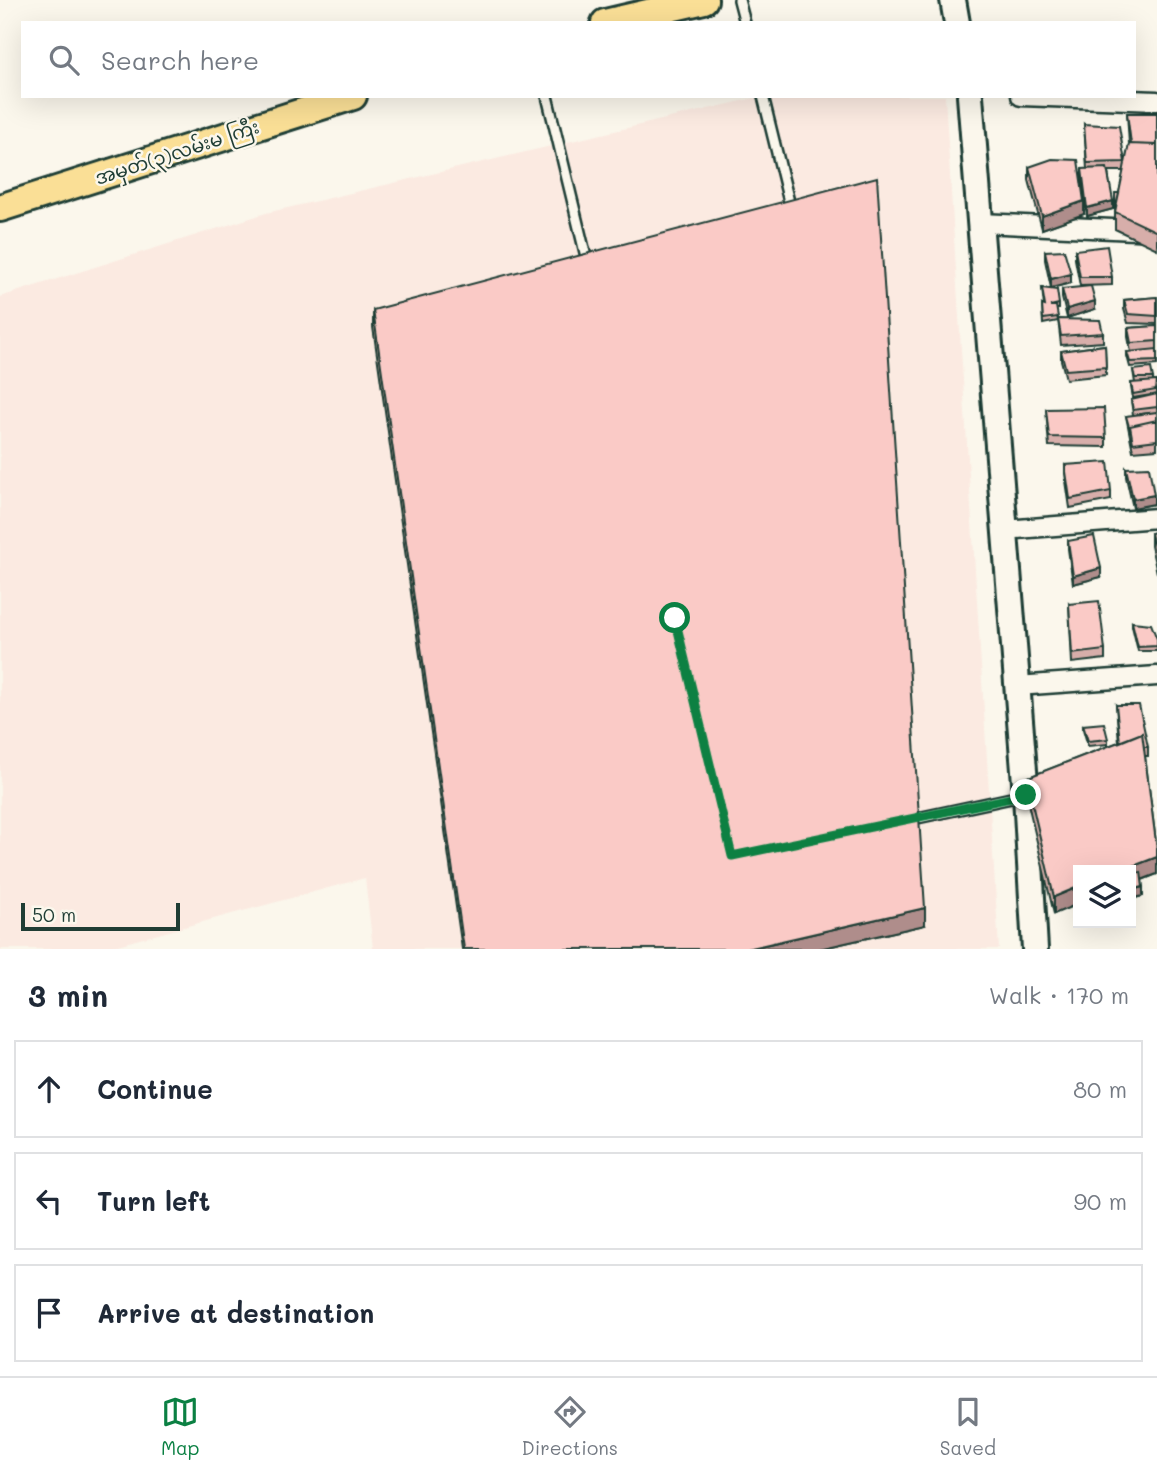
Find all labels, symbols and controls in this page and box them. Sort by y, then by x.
search box [21,21,1136,98]
icon: search [45,41,83,79]
text: Search here [101,43,259,77]
street label: အမှတ်(၃)လမ်းမ ကြီး [91,112,264,195]
route start [659,602,690,633]
route end [1010,779,1041,810]
map controls [1073,865,1136,928]
button: layers [1073,865,1136,928]
scale bar [21,900,180,932]
text: 50 m [32,902,76,927]
text: 3 min [28,975,108,1015]
text: Walk · 170 m [989,980,1129,1010]
icon: ahead [30,1070,68,1108]
text: Continue [97,1072,213,1106]
text: 80 m [1073,1074,1127,1104]
icon: left [30,1182,68,1220]
text: Turn left [97,1184,210,1218]
text: 90 m [1074,1186,1127,1216]
icon: arrive [30,1294,68,1332]
text: Arrive at destination [97,1296,374,1330]
tab: Map [161,1393,200,1460]
tab: Directions [521,1393,618,1460]
tab: Saved [940,1393,996,1460]

